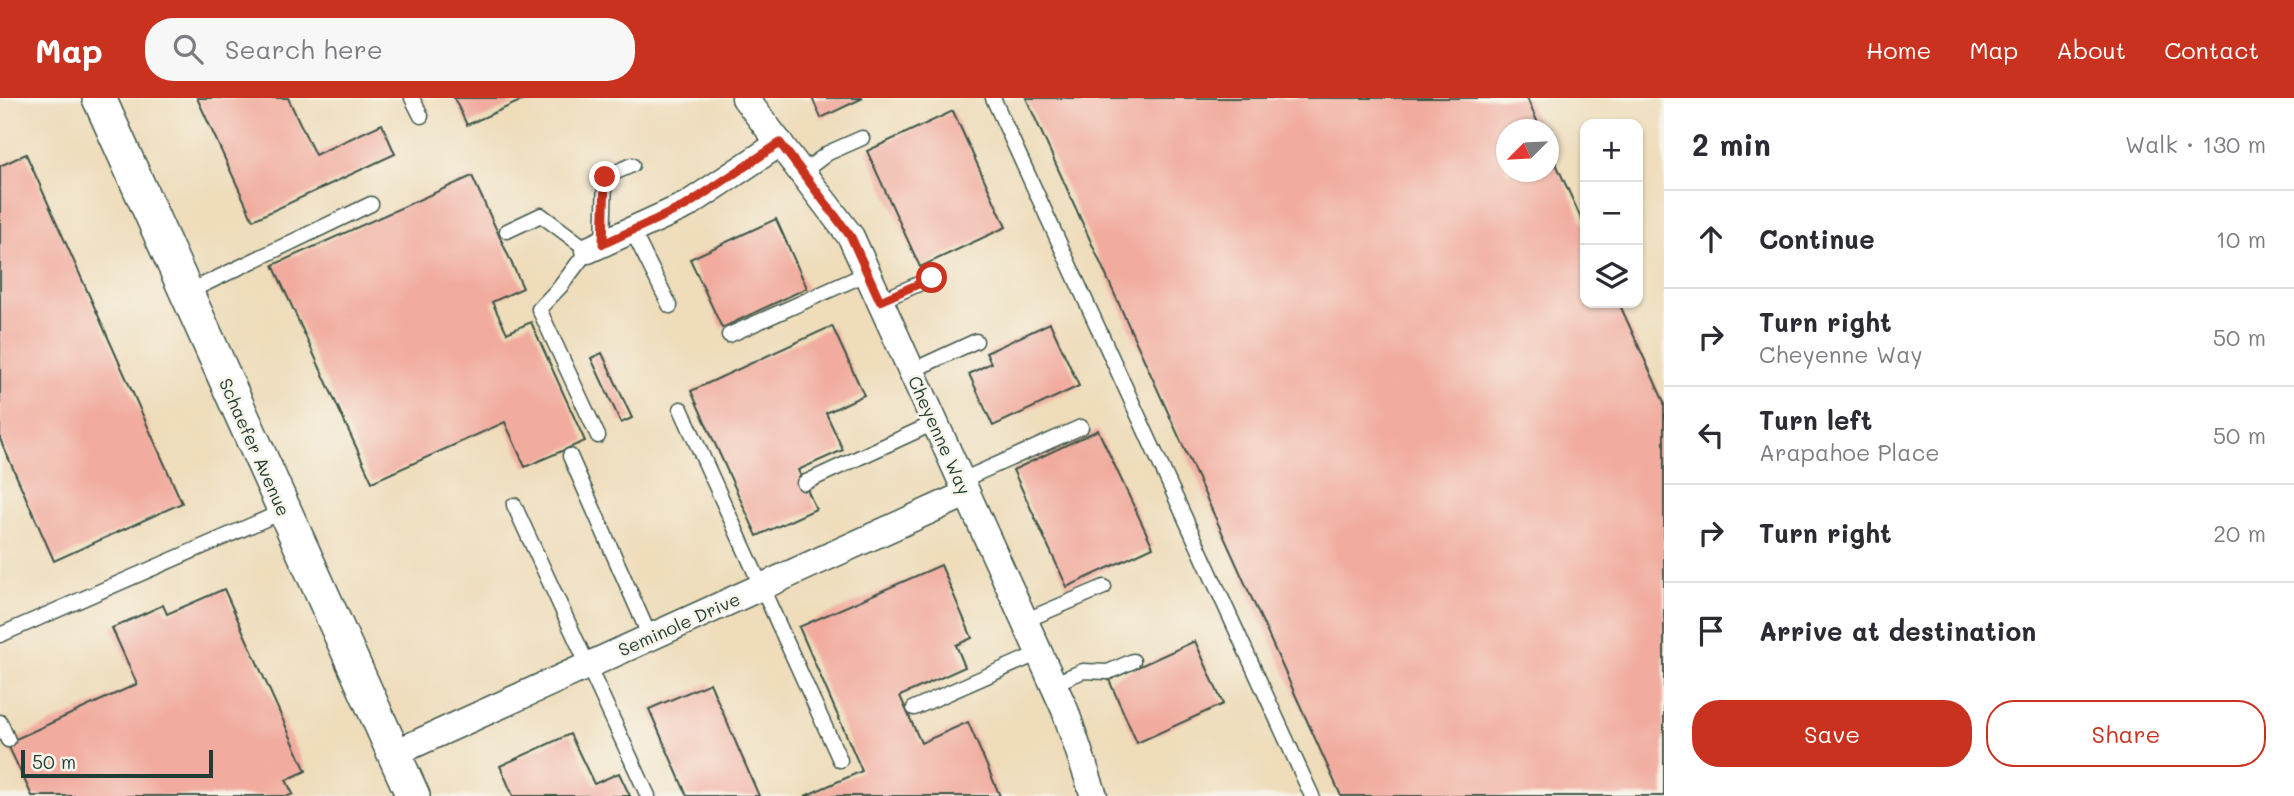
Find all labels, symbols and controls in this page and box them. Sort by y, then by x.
search box [145,18,635,81]
text: Map [35,28,103,71]
icon: search [169,30,207,68]
text: Search here [225,32,383,66]
text: Home [1866,34,1931,65]
text: Map [1969,34,2018,65]
text: About [2056,34,2126,65]
text: Contact [2164,34,2259,65]
north arrow [1496,119,1559,182]
map controls [1580,119,1643,308]
button: + [1580,119,1643,182]
text: 2 min [1692,124,1771,164]
text: Walk · 130 m [2125,129,2266,159]
route end [589,161,620,192]
button: − [1580,182,1643,245]
icon: ahead [1692,220,1730,258]
text: Continue [1759,222,1875,256]
text: 10 m [2216,224,2266,254]
button: layers [1580,245,1643,308]
route start [916,262,947,293]
text: Turn right [1759,305,1892,339]
icon: right [1692,318,1730,356]
text: 50 m [2213,322,2266,352]
text: Cheyenne Way [1759,339,1922,369]
street label: Cheyenne Way [903,372,977,498]
street label: Schaefer Avenue [214,374,296,520]
text: Turn left [1759,403,1872,437]
icon: left [1692,416,1730,454]
text: 50 m [2213,420,2266,450]
text: Arapahoe Place [1759,437,1939,467]
icon: right [1692,514,1730,552]
text: Turn right [1759,516,1892,550]
text: 20 m [2213,518,2266,548]
street label: Seminole Drive [614,586,744,662]
icon: arrive [1692,612,1730,650]
text: Arrive at destination [1759,614,2036,648]
button: Save [1692,700,1972,767]
button: Share [1986,700,2266,767]
scale bar [21,747,214,779]
text: 50 m [32,749,76,774]

